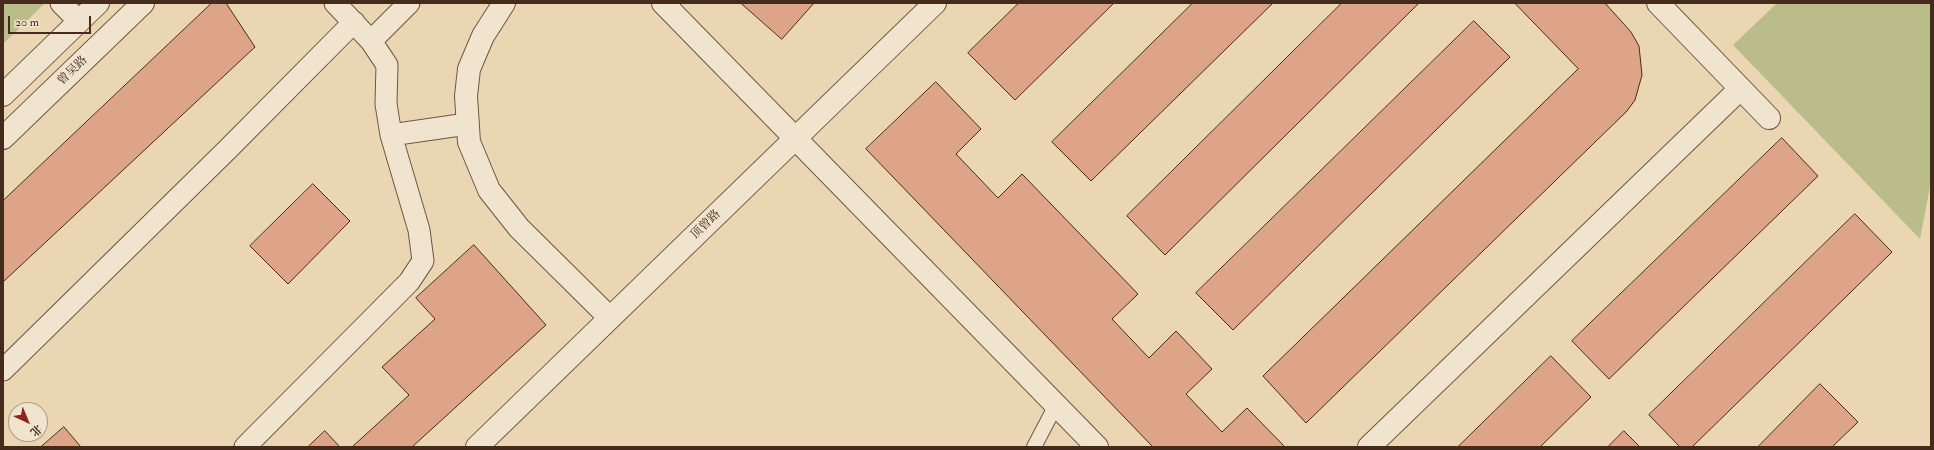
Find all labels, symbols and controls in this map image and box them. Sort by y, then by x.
scale bar [10,8,93,34]
text: 20 m [15,15,39,30]
street label: 曾吴路 [55,53,91,89]
street label: 顶曾路 [688,207,724,243]
north arrow [8,402,48,442]
text: 北 [28,422,44,439]

